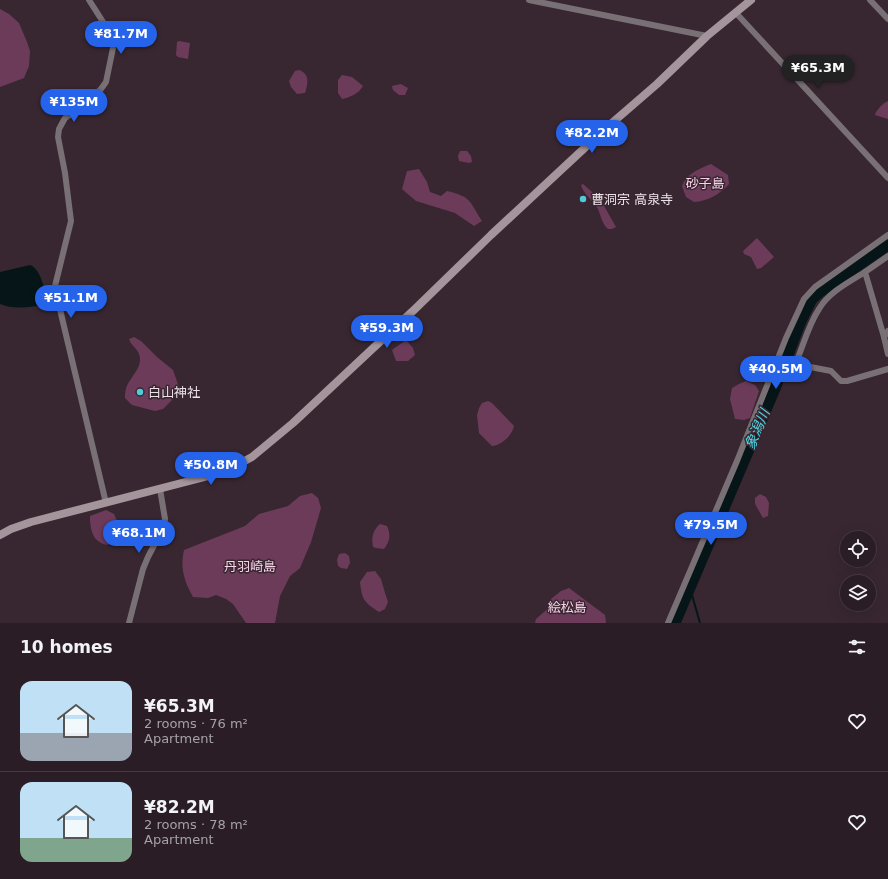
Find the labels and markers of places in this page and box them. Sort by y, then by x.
pin: ¥81.7M [88,21,154,55]
pin: ¥65.3M [785,55,851,89]
pin: ¥135M [46,89,102,123]
pin: ¥82.2M [559,120,625,154]
place label: 曹洞宗 高泉寺 [591,192,673,207]
marker: 曹洞宗 高泉寺 [578,194,588,204]
pin: ¥51.1M [38,285,104,319]
pin: ¥59.3M [354,315,420,349]
pin: ¥40.5M [743,356,809,390]
place label: 白山神社 [148,385,200,400]
marker: 白山神社 [135,387,145,397]
pin: ¥50.8M [178,452,244,486]
pin: ¥79.5M [678,512,744,546]
pin: ¥68.1M [106,520,172,554]

